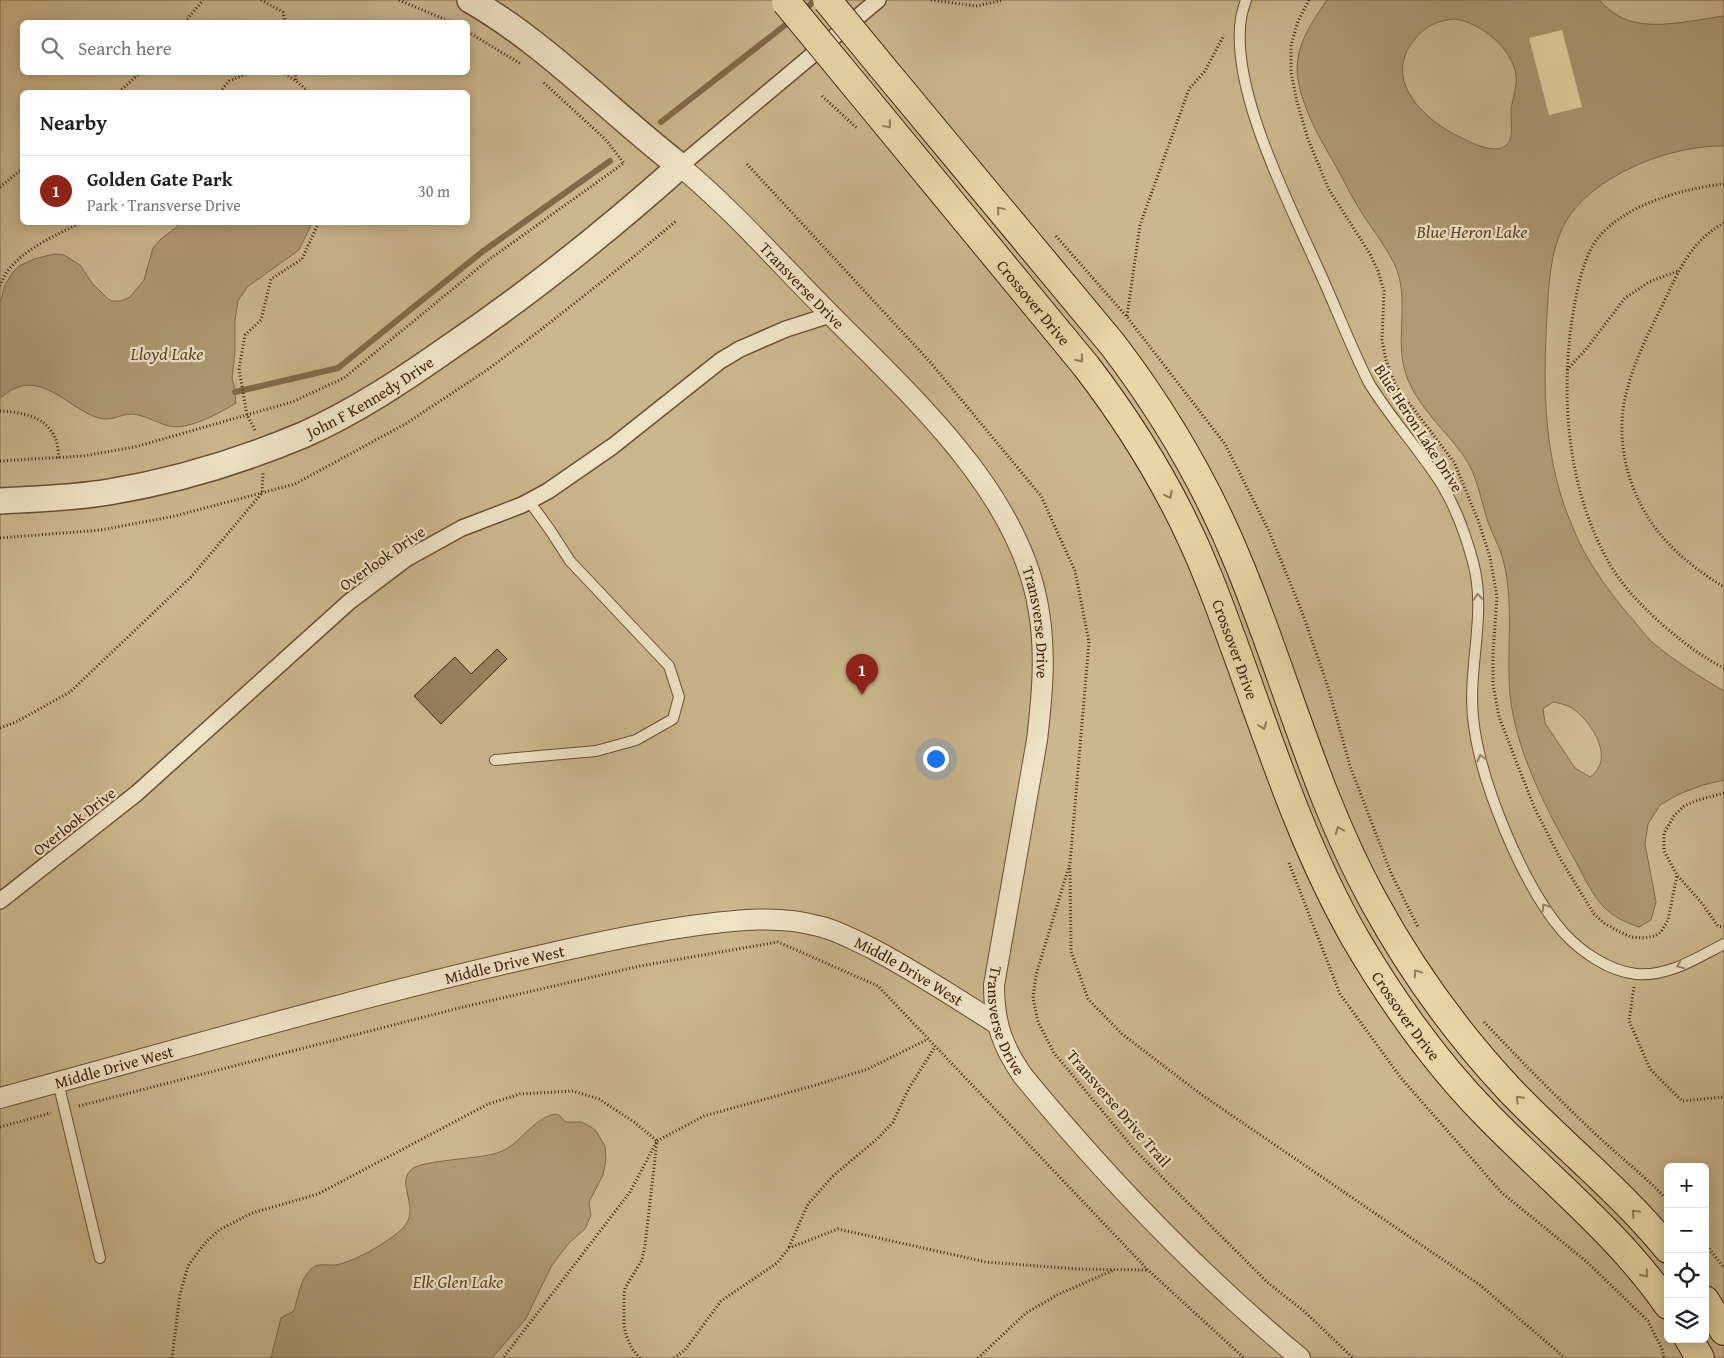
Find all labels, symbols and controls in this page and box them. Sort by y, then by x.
search box [20,20,470,75]
icon: search [38,34,66,62]
text: Search here [78,34,172,62]
text: Nearby [40,107,107,138]
one-way arrow [882,120,891,129]
text: Golden Gate Park [87,165,233,193]
text: 1 [52,179,60,203]
text: 30 m [418,179,450,203]
text: Park · Transverse Drive [87,193,241,217]
one-way arrow [997,206,1006,215]
water label: Blue Heron Lake [1416,218,1527,245]
street label: Transverse Drive [754,236,850,334]
street label: Crossover Drive [991,254,1076,351]
water label: Lloyd Lake [130,340,203,367]
street label: John F Kennedy Drive [300,350,438,445]
one-way arrow [1075,353,1083,362]
street label: Blue Heron Lake Drive [1368,359,1470,497]
one-way arrow [1163,489,1173,498]
street label: Overlook Drive [334,520,430,596]
street label: Transverse Drive [1016,563,1055,679]
one-way arrow [1473,593,1484,601]
street label: Crossover Drive [1206,596,1265,703]
pin: 1 [846,654,878,695]
one-way arrow [1257,721,1267,730]
your location [923,746,949,772]
one-way arrow [1476,755,1486,763]
street label: Overlook Drive [27,781,121,861]
one-way arrow [1335,826,1346,835]
one-way arrow [1542,903,1551,912]
street label: Middle Drive West [850,930,968,1012]
street label: Middle Drive West [442,938,567,990]
one-way arrow [1676,959,1685,970]
street label: Transverse Drive [982,964,1031,1080]
street label: Crossover Drive [1366,966,1446,1066]
one-way arrow [1414,969,1423,979]
street label: Middle Drive West [52,1039,176,1095]
street label: Transverse Drive Trail [1061,1044,1177,1172]
one-way arrow [1516,1096,1525,1105]
map controls [1664,1163,1709,1343]
button: + [1664,1163,1709,1208]
button: − [1664,1208,1709,1253]
one-way arrow [1632,1209,1641,1218]
button: locate [1664,1253,1709,1298]
water label: Elk Glen Lake [412,1268,503,1295]
one-way arrow [1639,1269,1648,1278]
button: layers [1664,1298,1709,1343]

